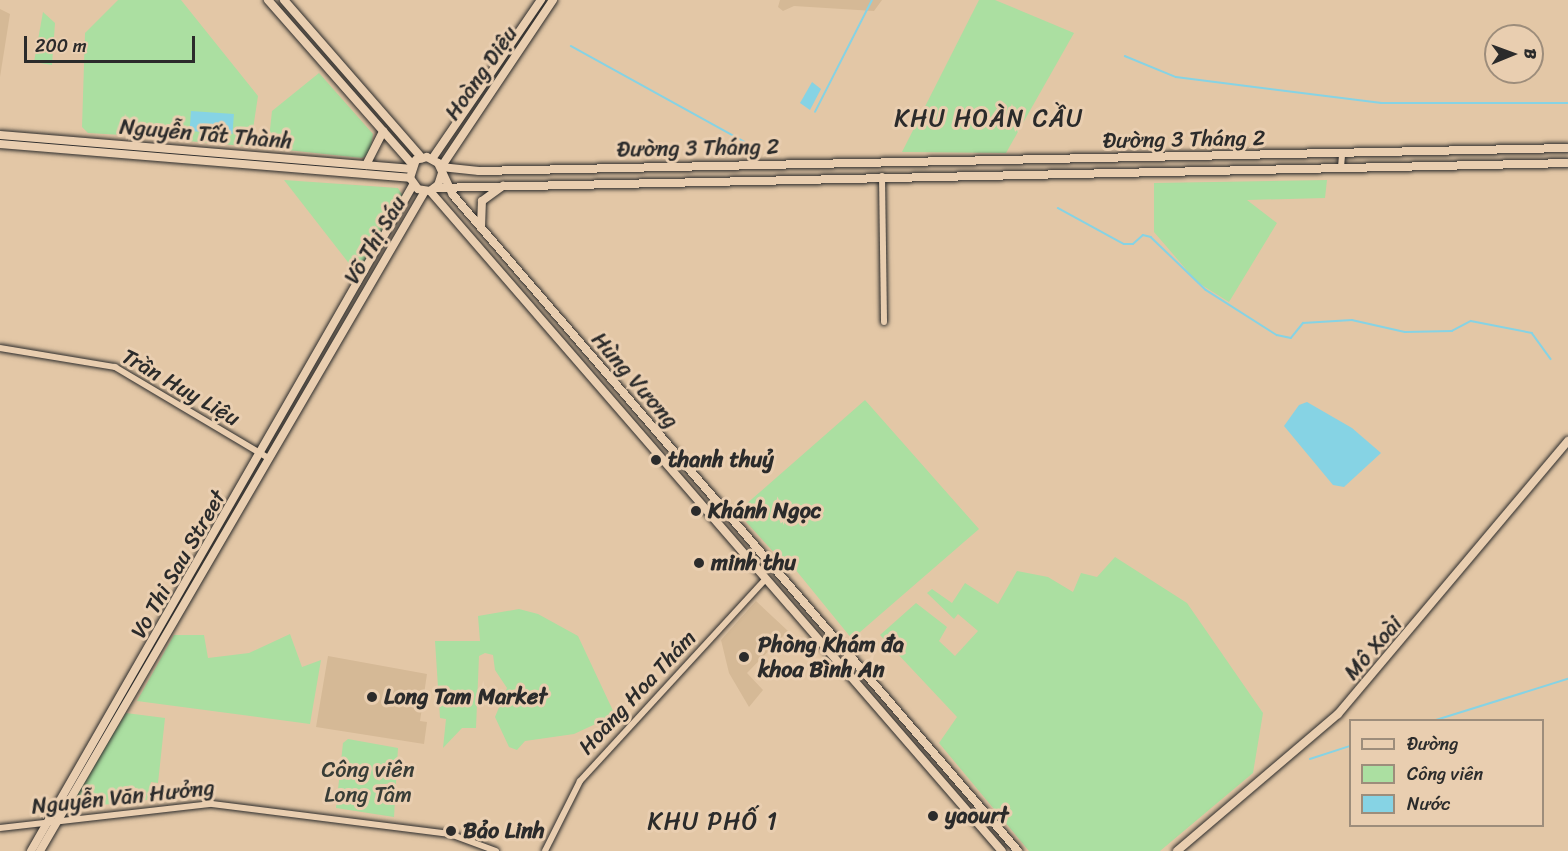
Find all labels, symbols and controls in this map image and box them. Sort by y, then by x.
street label: Hoàng Diệu [439,21,523,125]
scale bar [27,24,198,62]
north arrow [1484,24,1544,84]
text: 200 m [35,30,87,62]
text: B [1516,48,1545,59]
district label: KHU HOÀN CẦU [894,105,1084,133]
street label: Nguyễn Tất Thành [119,113,293,155]
street label: Đường 3 Tháng 2 [1103,124,1265,154]
street label: Đường 3 Tháng 2 [617,133,779,163]
street label: Võ Thị Sáu [338,190,412,290]
street label: Hùng Vương [587,327,683,433]
street label: Trần Huy Liệu [117,343,245,431]
place label: thanh thuỷ [668,447,774,473]
marker: thanh thuỷ [649,453,663,467]
street label: Vo Thi Sau Street [124,484,232,644]
place label: Khánh Ngọc [708,498,822,524]
marker: Khánh Ngọc [689,504,703,518]
place label: minh thu [711,550,796,576]
marker: minh thu [692,556,706,570]
street label: Mô Xoài [1338,611,1408,685]
street label: Hoàng Hoa Thám [572,624,702,760]
place label: Phòng Khám đa khoa Bình An [758,631,904,682]
marker: Phòng Khám đa khoa Bình An [735,648,753,666]
place label: Long Tam Market [384,684,548,710]
marker: Long Tam Market [365,690,379,704]
legend [1349,719,1544,827]
text: Đường [1407,728,1458,760]
park label: Công viên Long Tâm [321,756,415,807]
text: Công viên [1407,758,1483,790]
street label: Nguyễn Văn Hưởng [30,774,216,820]
text: Nước [1407,788,1450,820]
place label: yaourt [945,803,1008,829]
district label: KHU PHỐ 1 [648,808,778,836]
marker: yaourt [926,809,940,823]
place label: Bảo Linh [463,818,544,844]
marker: Bảo Linh [444,824,458,838]

